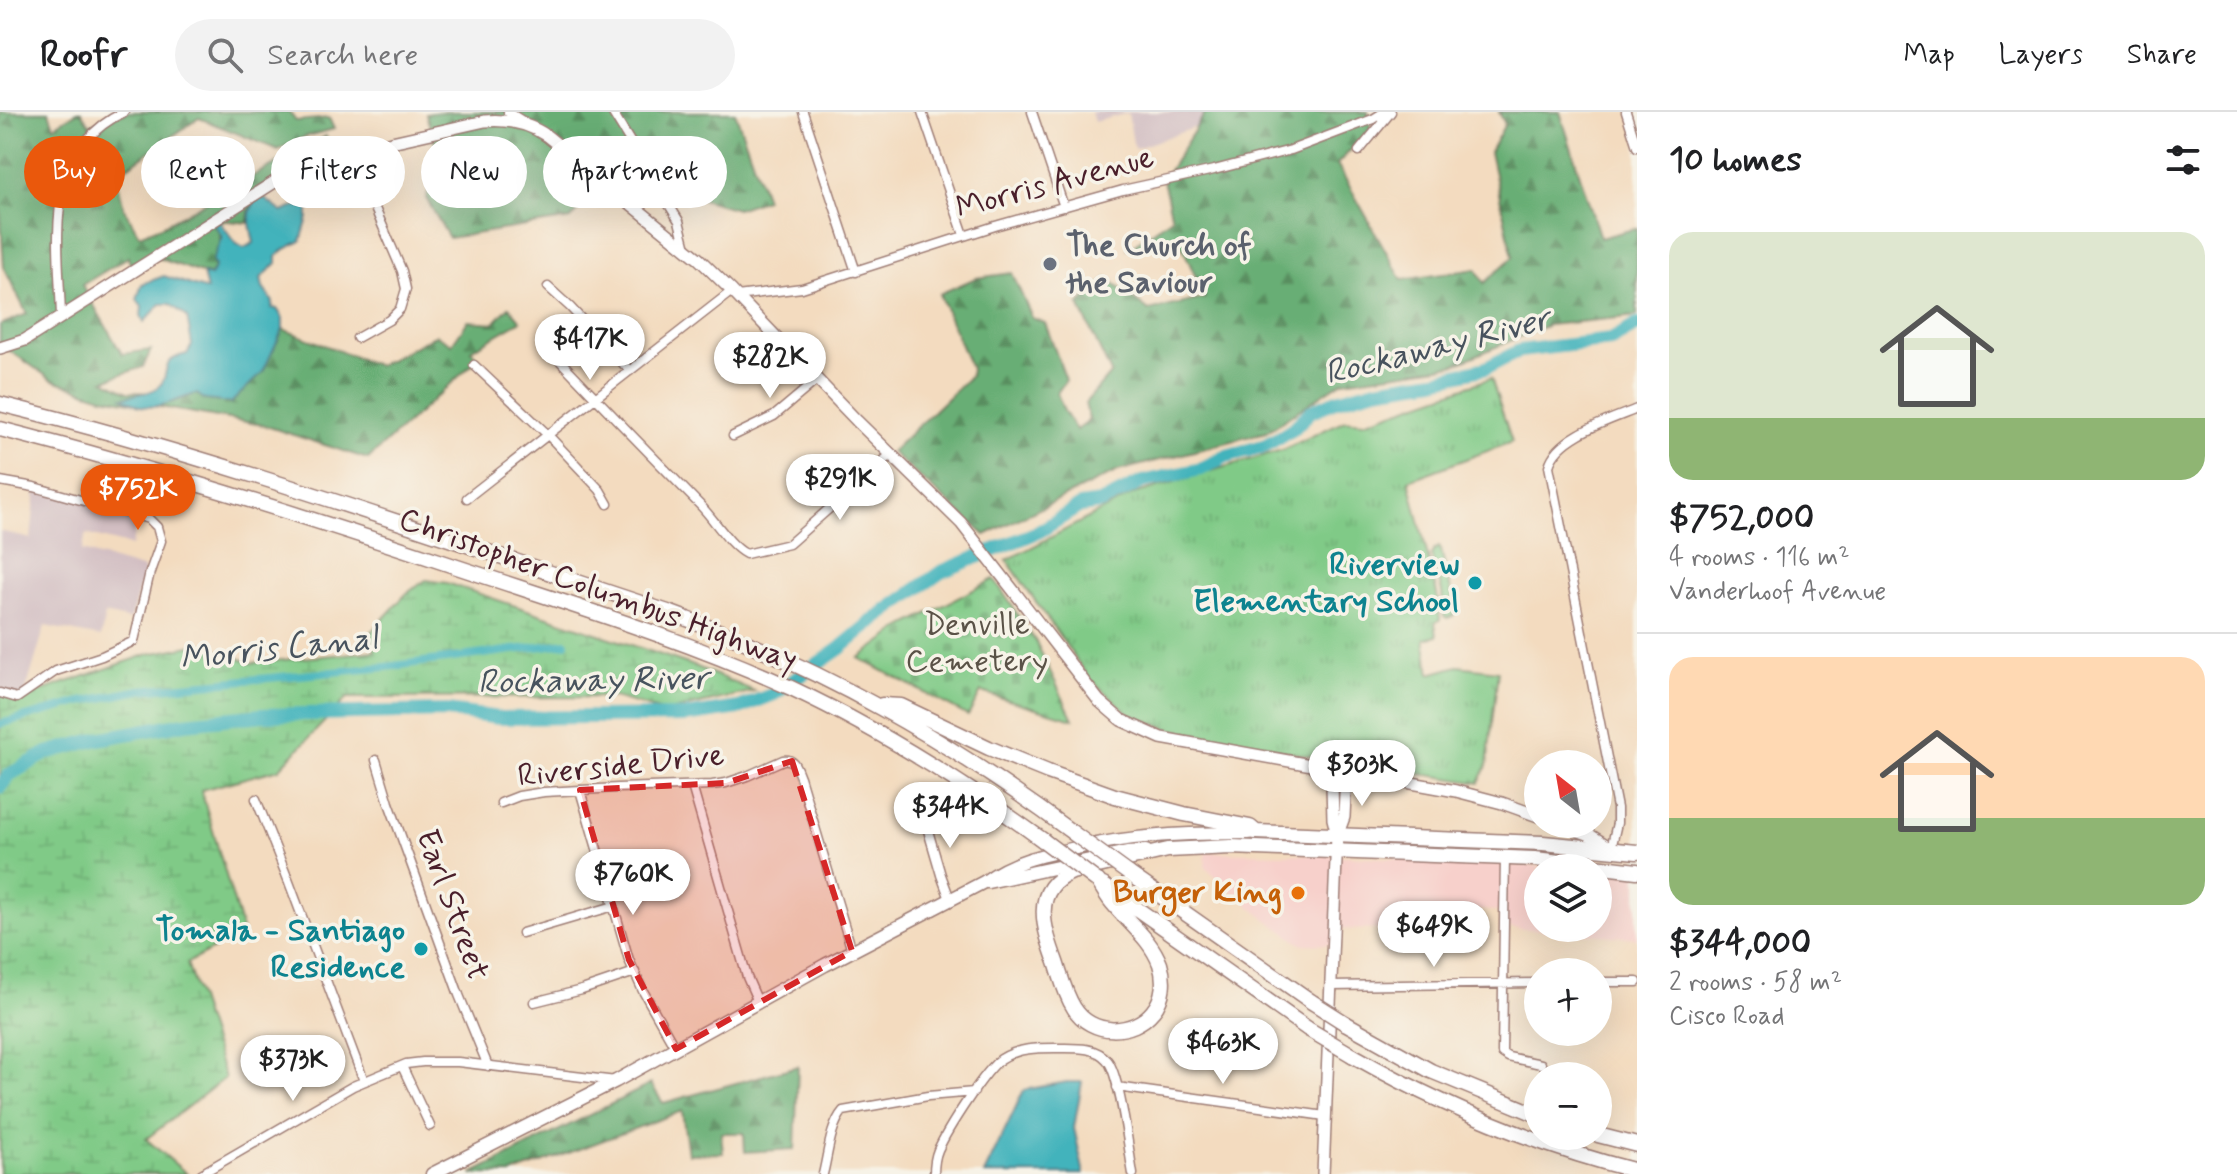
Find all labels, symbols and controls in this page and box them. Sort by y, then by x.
search box [175,19,735,91]
text: Roofr [40,31,127,80]
icon: search [203,33,247,77]
text: Search here [267,36,418,75]
text: Map [1904,37,1955,74]
text: Layers [1999,37,2083,74]
text: Share [2127,37,2197,74]
chip: Buy [24,136,125,208]
chip: Rent [141,136,255,208]
chip: Filters [271,136,405,208]
chip: New [421,136,527,208]
chip: Apartment [543,136,727,208]
street label: Morris Avenue [951,136,1159,230]
text: 10 homes [1669,138,1802,183]
icon: filters [2161,138,2205,182]
place label: The Church of the Saviour [1065,225,1252,304]
marker: The Church of the Saviour [1041,255,1059,273]
icon: home [1865,284,2009,428]
water label: Rockaway River [1320,296,1559,397]
pin: $417K [534,314,646,382]
text: $417K [553,323,627,357]
pin: $282K [714,332,826,400]
text: $282K [732,341,808,375]
pin: $291K [784,454,896,522]
text: $291K [804,463,876,497]
pin: $752K [82,464,194,532]
text: $752K [99,473,177,507]
text: $752,000 [1669,496,1814,541]
street label: Christopher Columbus Highway [393,498,803,682]
text: 4 rooms · 116 m² [1669,541,1850,575]
place label: Riverview Elementary School [1193,544,1459,623]
marker: Riverview Elementary School [1466,574,1484,592]
text: Vanderhoof Avenue [1669,575,1886,609]
park label: Denville Cemetery [906,604,1048,683]
water label: Morris Canal [178,616,383,682]
water label: Rockaway River [478,656,713,706]
icon: home [1865,709,2009,853]
street label: Riverside Drive [516,734,726,798]
pin: $303K [1306,740,1418,808]
text: $303K [1327,749,1397,783]
north arrow [1524,750,1612,838]
map controls [1524,750,1612,1150]
pin: $344K [894,782,1006,850]
text: $344K [912,791,988,825]
street label: Earl Street [405,824,499,986]
pin: $760K [577,849,689,917]
button: layers [1524,854,1612,942]
text: $760K [593,858,673,892]
place label: Burger King [1113,872,1282,917]
marker: Burger King [1289,884,1307,902]
pin: $649K [1378,901,1490,969]
place label: Tomala - Santiago Residence [155,910,405,989]
text: $649K [1396,910,1472,944]
text: $344,000 [1669,921,1811,966]
marker: Tomala - Santiago Residence [412,940,430,958]
button: + [1524,958,1612,1046]
text: 2 rooms · 58 m² [1669,966,1842,1000]
text: Cisco Road [1669,1000,1784,1034]
pin: $463K [1167,1018,1279,1086]
text: $463K [1186,1027,1260,1061]
pin: $373K [237,1035,349,1103]
text: $373K [258,1044,328,1078]
button: − [1524,1062,1612,1150]

